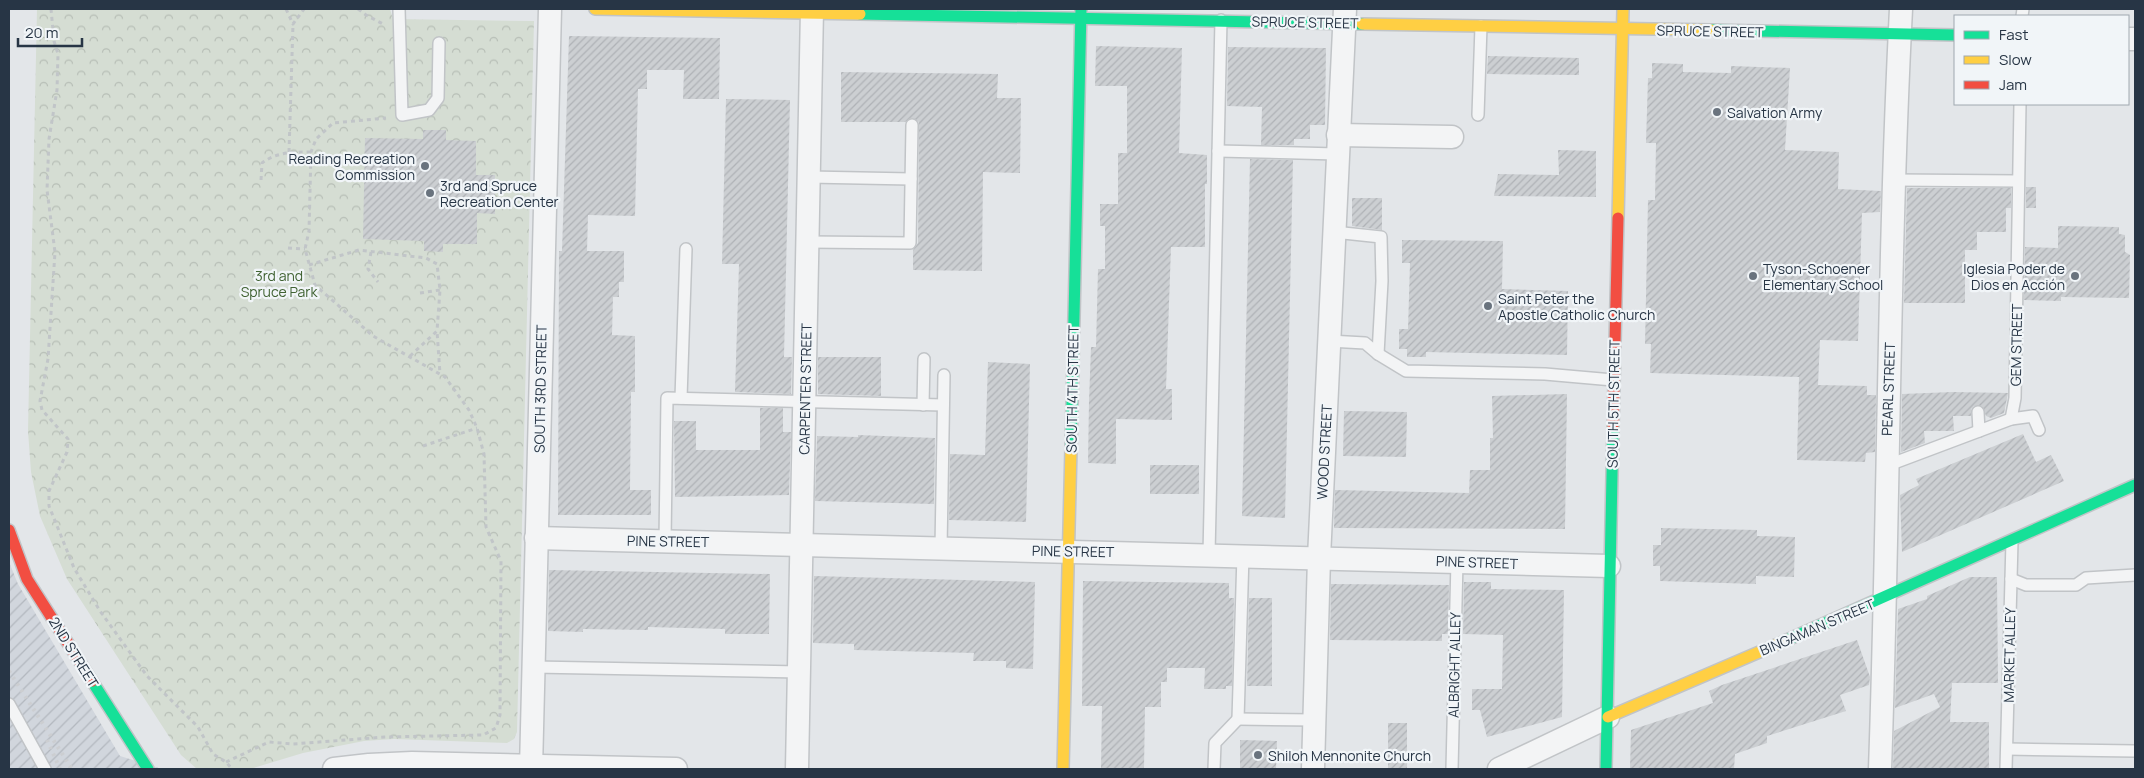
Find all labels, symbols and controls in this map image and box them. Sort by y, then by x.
street label: SPRUCE STREET [1252,12,1359,32]
scale bar [18,15,81,47]
legend [1954,15,2129,105]
street label: SPRUCE STREET [1657,21,1764,41]
text: 20 m [25,22,58,43]
text: Fast [1999,24,2028,45]
text: Slow [1999,49,2032,70]
text: Jam [1999,74,2027,95]
place label: Salvation Army [1727,103,1823,122]
marker: Salvation Army [1711,106,1723,118]
place label: Reading Recreation Commission [288,149,415,184]
marker: Reading Recreation Commission [419,160,431,172]
place label: 3rd and Spruce Recreation Center [440,176,559,211]
marker: 3rd and Spruce Recreation Center [424,187,436,199]
place label: Tyson-Schoener Elementary School [1763,259,1883,294]
place label: Iglesia Poder de Dios en Acción [1963,259,2065,294]
park label: 3rd and Spruce Park [241,266,318,301]
marker: Tyson-Schoener Elementary School [1747,270,1759,282]
marker: Iglesia Poder de Dios en Acción [2069,270,2081,282]
place label: Saint Peter the Apostle Catholic Church [1498,289,1655,324]
marker: Saint Peter the Apostle Catholic Church [1482,300,1494,312]
street label: GEM STREET [2006,303,2026,386]
street label: CARPENTER STREET [794,322,816,455]
street label: SOUTH 3RD STREET [529,324,551,453]
street label: SOUTH 4TH STREET [1061,324,1083,453]
street label: SOUTH 5TH STREET [1602,339,1624,468]
street label: PEARL STREET [1877,341,1899,436]
street label: WOOD STREET [1312,403,1336,500]
street label: PINE STREET [627,531,710,551]
street label: PINE STREET [1032,541,1115,561]
street label: PINE STREET [1436,551,1519,573]
street label: BINGAMAN STREET [1757,594,1878,660]
street label: MARKET ALLEY [1999,607,2019,703]
street label: ALBRIGHT ALLEY [1444,612,1464,718]
street label: 2ND STREET [45,613,104,691]
place label: Shiloh Mennonite Church [1268,746,1431,765]
marker: Shiloh Mennonite Church [1252,749,1264,761]

